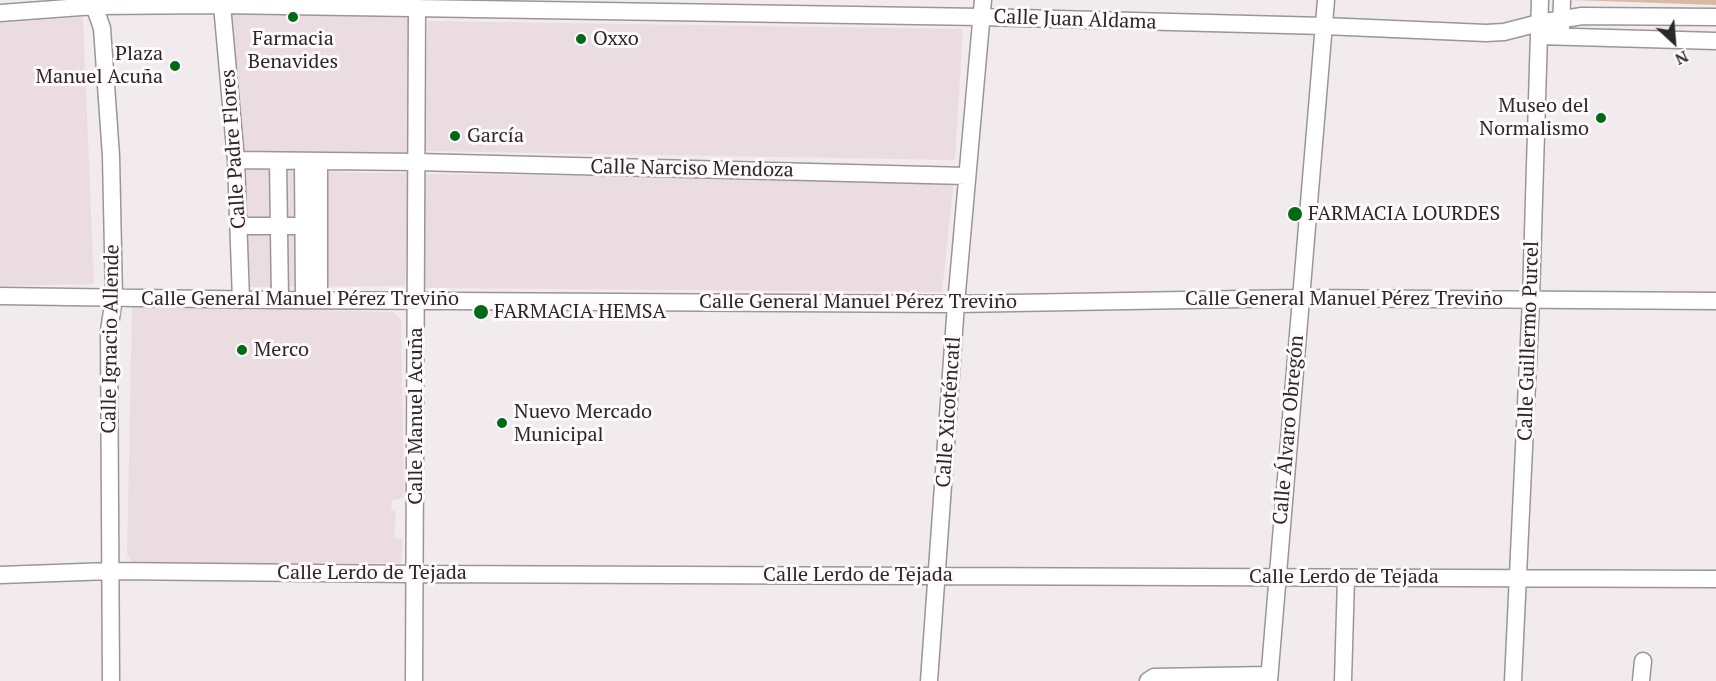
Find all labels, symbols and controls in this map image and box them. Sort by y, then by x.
street label: Calle Juan Aldama [993,5,1157,35]
marker: Farmacia Benavides [286,10,300,24]
north arrow [1644,12,1704,72]
place label: Farmacia Benavides [248,27,338,74]
place label: Oxxo [593,27,639,51]
marker: Oxxo [574,32,588,46]
place label: Plaza Manuel Acuña [36,42,163,89]
text: N [1672,46,1692,71]
marker: Plaza Manuel Acuña [168,59,182,73]
street label: Calle Padre Flores [216,68,252,230]
place label: Museo del Normalismo [1479,94,1589,141]
marker: Museo del Normalismo [1594,111,1608,125]
place label: García [467,124,524,148]
marker: García [448,129,462,143]
street label: Calle Narciso Mendoza [590,155,794,183]
place label: FARMACIA LOURDES [1308,202,1500,226]
marker: FARMACIA LOURDES [1286,205,1304,223]
street label: Calle Guillermo Purcel [1514,241,1544,441]
street label: Calle Ignacio Allende [97,244,125,434]
street label: Calle General Manuel Pérez Treviño [141,287,459,311]
street label: Calle General Manuel Pérez Treviño [1185,287,1503,311]
street label: Calle General Manuel Pérez Treviño [699,290,1017,314]
place label: FARMACIA HEMSA [494,300,666,324]
marker: FARMACIA HEMSA [472,303,490,321]
street label: Calle Manuel Acuña [404,327,428,505]
street label: Calle Álvaro Obregón [1269,334,1309,526]
street label: Calle Xicoténcatl [932,336,966,488]
place label: Merco [254,338,309,362]
marker: Merco [235,343,249,357]
place label: Nuevo Mercado Municipal [514,400,652,447]
marker: Nuevo Mercado Municipal [495,416,509,430]
street label: Calle Lerdo de Tejada [277,561,467,585]
street label: Calle Lerdo de Tejada [763,563,953,587]
street label: Calle Lerdo de Tejada [1249,565,1439,589]

